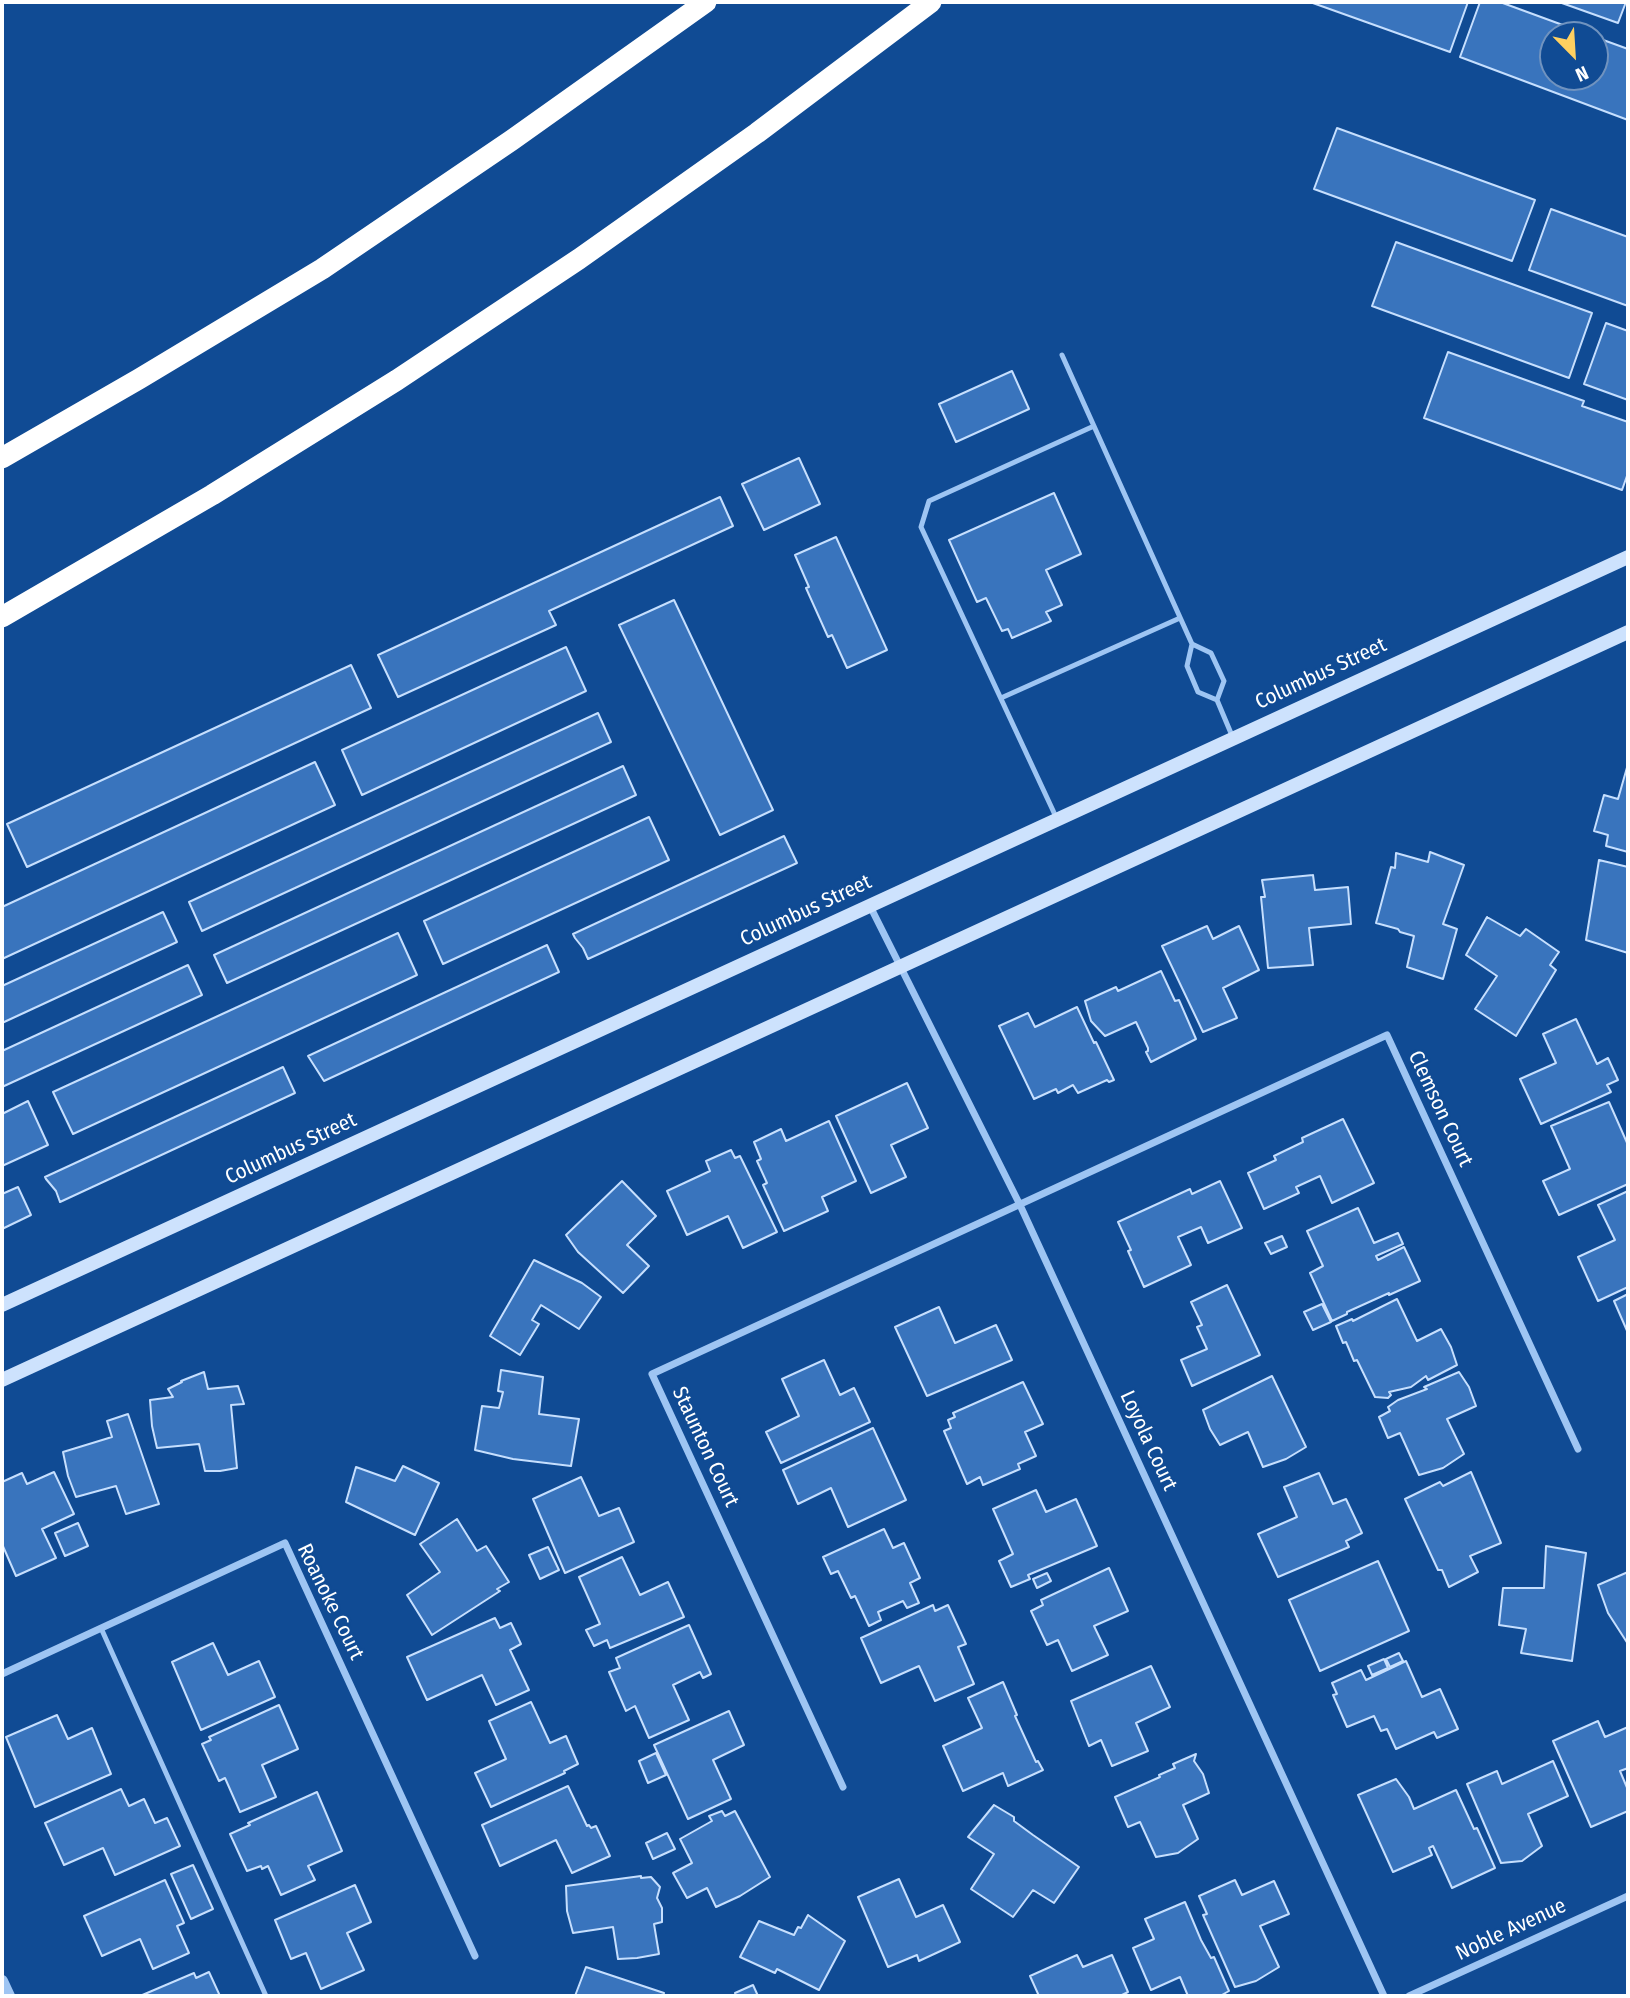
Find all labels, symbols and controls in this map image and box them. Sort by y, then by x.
north arrow [1539,21,1609,91]
text: N [1572,61,1592,87]
street label: Columbus Street [1251,633,1391,715]
street label: Columbus Street [736,870,876,952]
street label: Clemson Court [1402,1047,1478,1171]
street label: Columbus Street [221,1108,361,1190]
street label: Staunton Court [666,1383,744,1511]
street label: Loyola Court [1114,1387,1182,1495]
street label: Roanoke Court [291,1540,369,1664]
street label: Noble Avenue [1452,1893,1570,1967]

